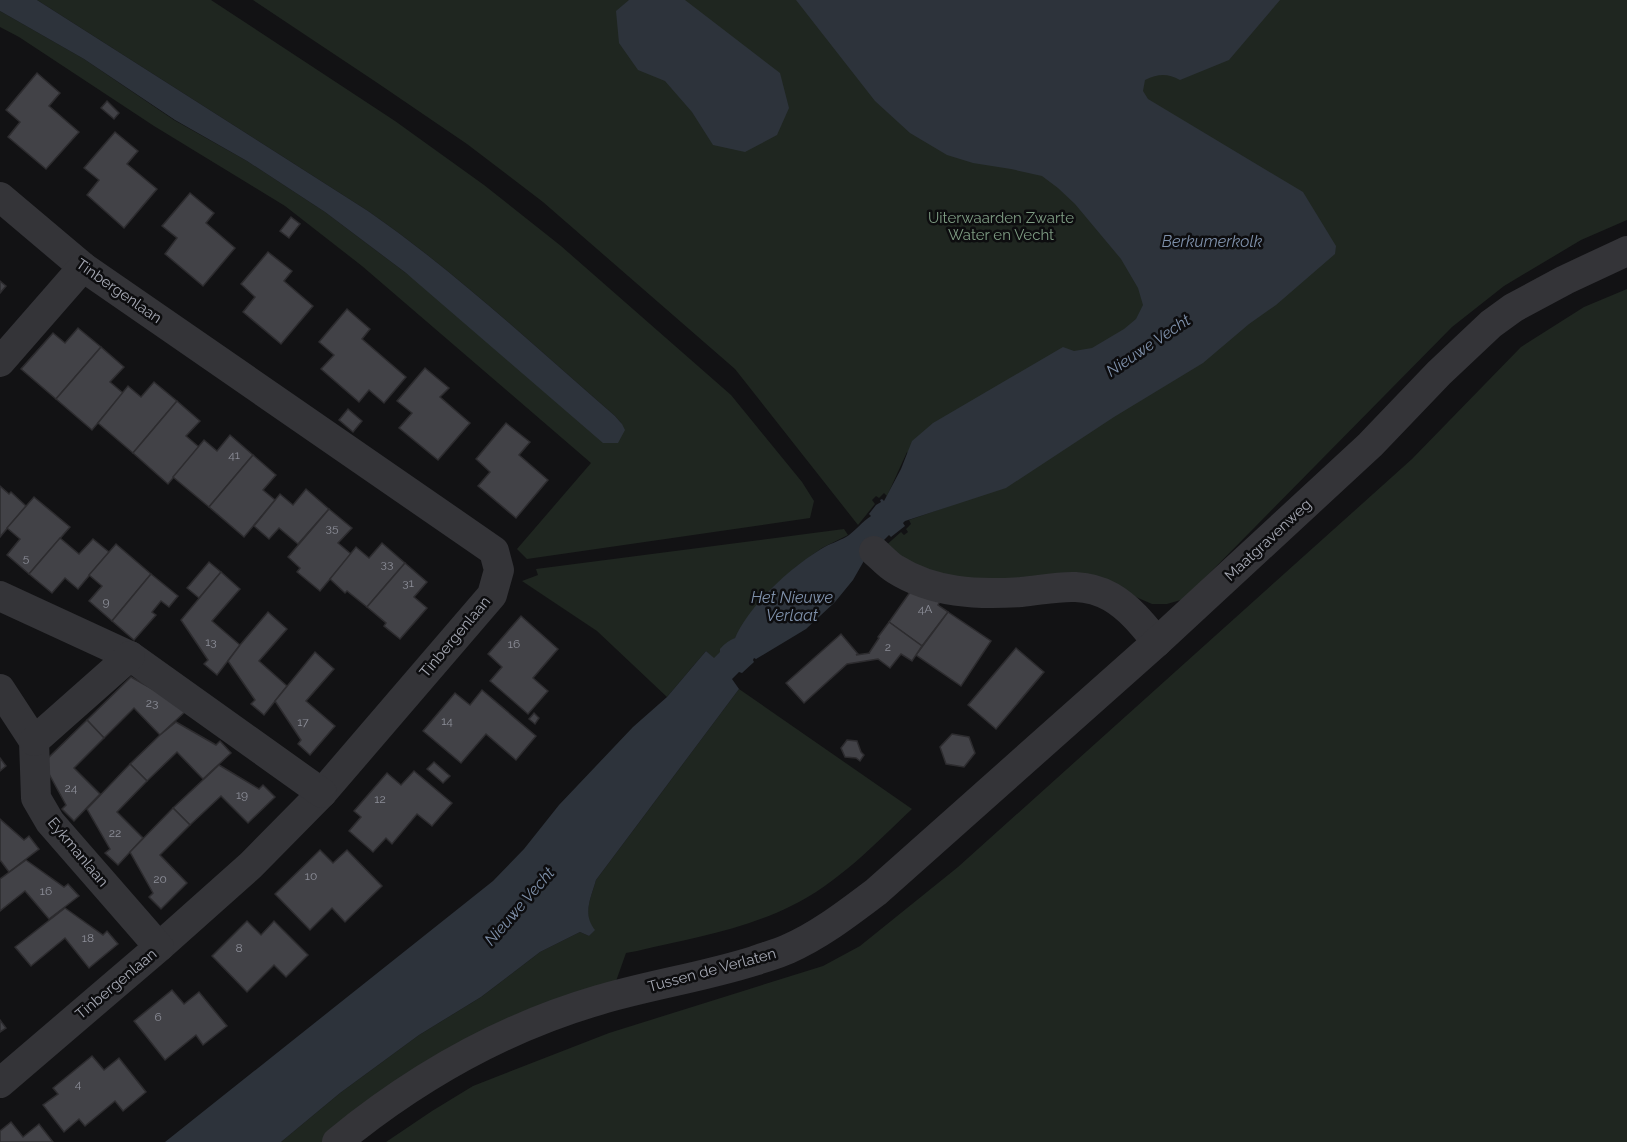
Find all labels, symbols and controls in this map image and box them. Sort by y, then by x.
park label: Uiterwaarden Zwarte Water en Vecht [928,209,1074,244]
water label: Berkumerkolk [1162,232,1263,251]
street label: Tinbergenlaan [73,255,165,327]
water label: Nieuwe Vecht [1103,310,1195,380]
house number: 41 [228,448,240,462]
street label: Maatgravenweg [1221,495,1315,585]
house number: 35 [326,521,339,535]
house number: 5 [23,551,30,565]
house number: 33 [381,557,393,571]
house number: 31 [402,576,414,590]
water label: Het Nieuwe Verlaat [751,588,834,625]
street label: Tinbergenlaan [416,593,494,681]
house number: 9 [102,595,110,609]
house number: 4A [918,602,932,616]
house number: 13 [205,635,217,649]
house number: 16 [508,637,520,651]
house number: 2 [885,640,891,654]
house number: 23 [146,696,158,710]
house number: 14 [441,714,453,728]
house number: 17 [297,715,309,729]
house number: 24 [65,781,78,795]
house number: 19 [236,788,248,802]
house number: 12 [374,792,386,806]
street label: Eykmanlaan [44,814,112,890]
house number: 22 [109,826,121,840]
water label: Nieuwe Vecht [480,863,559,949]
house number: 10 [305,869,317,883]
house number: 20 [153,872,167,886]
house number: 16 [40,884,52,898]
house number: 18 [82,931,94,945]
house number: 8 [235,941,243,955]
street label: Tussen de Verlaten [646,944,778,996]
street label: Tinbergenlaan [72,945,160,1023]
house number: 6 [154,1010,162,1024]
house number: 4 [75,1077,82,1091]

